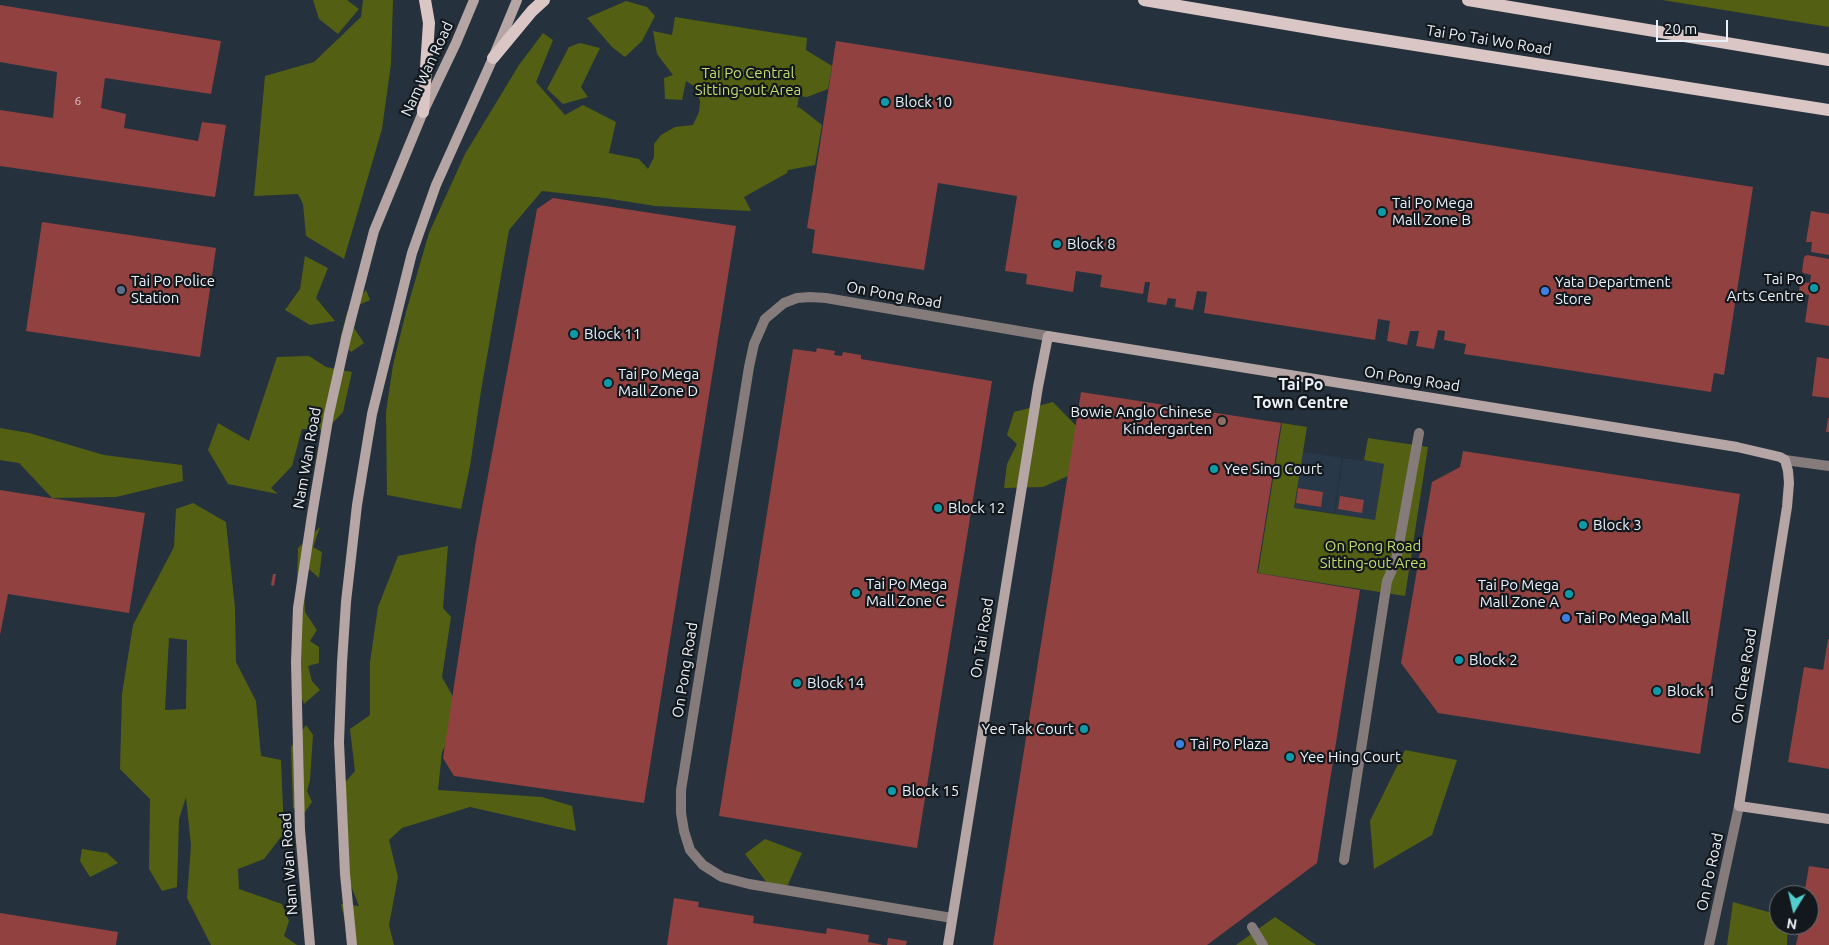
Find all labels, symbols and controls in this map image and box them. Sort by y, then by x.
scale bar [1659,10,1732,42]
street label: Nam Wan Road [397,19,457,119]
text: 20 m [1664,20,1697,37]
street label: Tai Po Tai Wo Road [1425,21,1553,59]
park label: Tai Po Central Sitting-out Area [695,64,801,99]
place label: Block 10 [895,93,952,111]
house number: 6 [75,94,81,108]
marker: Block 10 [879,96,891,108]
place label: Tai Po Mega Mall Zone B [1392,194,1473,229]
marker: Tai Po Mega Mall Zone B [1376,206,1388,218]
place label: Block 8 [1067,235,1116,253]
marker: Block 8 [1051,238,1063,250]
place label: Tai Po Arts Centre [1727,270,1804,305]
place label: Tai Po Police Station [131,272,215,307]
place label: Yata Department Store [1555,273,1670,308]
street label: On Pong Road [845,278,943,312]
marker: Tai Po Arts Centre [1808,282,1820,294]
marker: Tai Po Police Station [115,284,127,296]
marker: Yata Department Store [1539,285,1551,297]
place label: Block 11 [584,325,641,343]
marker: Block 11 [568,328,580,340]
street label: On Pong Road [1363,363,1461,395]
place label: Tai Po Mega Mall Zone D [618,365,699,400]
district label: Tai Po Town Centre [1254,375,1348,413]
marker: Tai Po Mega Mall Zone D [602,377,614,389]
place label: Bowie Anglo Chinese Kindergarten [1071,403,1212,438]
street label: Nam Wan Road [289,406,325,510]
marker: Bowie Anglo Chinese Kindergarten [1216,415,1228,427]
place label: Yee Sing Court [1224,460,1322,478]
marker: Yee Sing Court [1208,463,1220,475]
place label: Block 12 [948,499,1005,517]
marker: Block 12 [932,502,944,514]
place label: Block 3 [1593,516,1642,534]
marker: Block 3 [1577,519,1589,531]
park label: On Pong Road Sitting-out Area [1320,537,1426,572]
place label: Tai Po Mega Mall Zone C [866,575,947,610]
place label: Tai Po Mega Mall Zone A [1478,576,1559,611]
marker: Tai Po Mega Mall Zone C [850,587,862,599]
marker: Tai Po Mega Mall Zone A [1563,588,1575,600]
street label: On Tai Road [967,597,997,679]
place label: Tai Po Mega Mall [1576,609,1689,627]
marker: Tai Po Mega Mall [1560,612,1572,624]
street label: On Pong Road [669,621,701,719]
street label: On Chee Road [1728,627,1760,725]
place label: Block 2 [1469,651,1518,669]
marker: Block 2 [1453,654,1465,666]
place label: Block 14 [807,674,864,692]
marker: Block 14 [791,677,803,689]
place label: Block 1 [1667,682,1716,700]
marker: Block 1 [1651,685,1663,697]
place label: Yee Tak Court [981,720,1074,738]
marker: Yee Tak Court [1078,723,1090,735]
place label: Tai Po Plaza [1190,735,1269,753]
marker: Tai Po Plaza [1174,738,1186,750]
place label: Yee Hing Court [1300,748,1401,766]
marker: Yee Hing Court [1284,751,1296,763]
place label: Block 15 [902,782,959,800]
marker: Block 15 [886,785,898,797]
street label: Nam Wan Road [276,812,302,916]
street label: On Po Road [1693,831,1727,913]
north arrow [1769,885,1819,935]
text: N [1785,915,1798,933]

